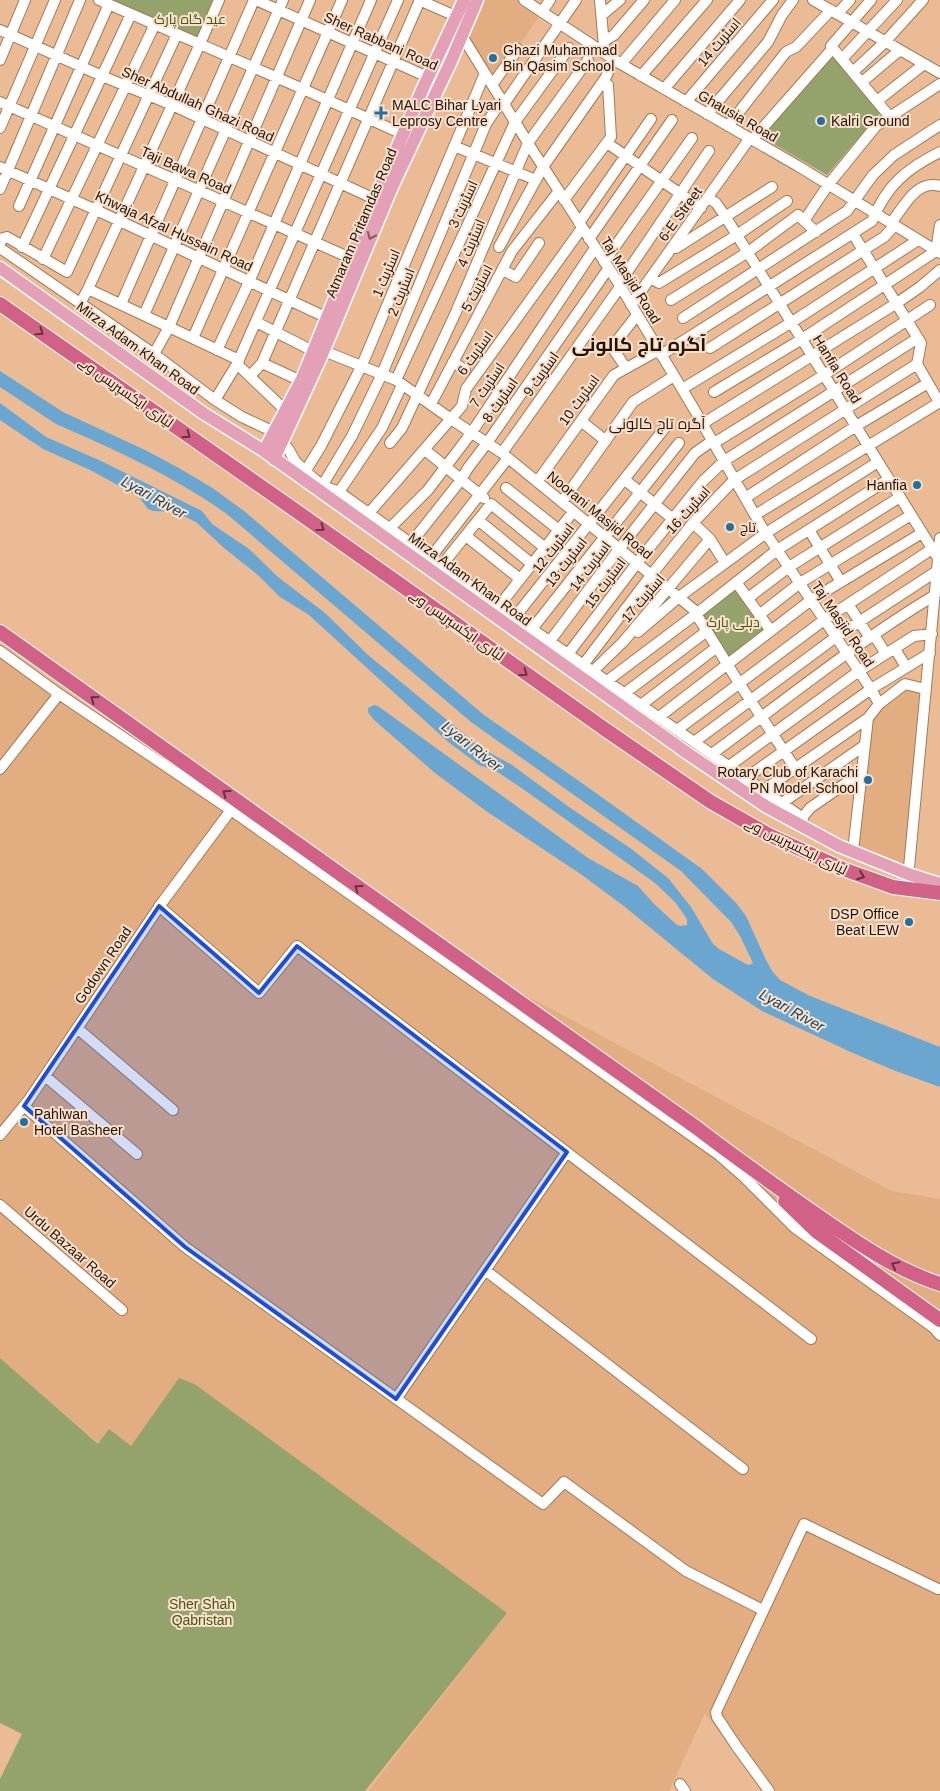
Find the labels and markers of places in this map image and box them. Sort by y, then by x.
place label: Ghazi Muhammad Bin Qasim School [503,42,617,74]
marker: Ghazi Muhammad Bin Qasim School [487,52,499,64]
place label: MALC Bihar Lyari Leprosy Centre [392,97,501,129]
marker: MALC Bihar Lyari Leprosy Centre [374,106,388,120]
place label: Kalri Ground [831,113,910,129]
marker: Kalri Ground [815,115,827,127]
place label: Hanfia [867,477,907,493]
marker: Hanfia [911,479,923,491]
place label: تاج [740,519,756,536]
marker: تاج [724,521,736,533]
place label: Rotary Club of Karachi PN Model School [717,764,858,796]
marker: Rotary Club of Karachi PN Model School [862,774,874,786]
place label: DSP Office Beat LEW [830,906,900,938]
marker: DSP Office Beat LEW [903,916,915,928]
place label: Pahlwan Hotel Basheer [34,1106,123,1138]
marker: Pahlwan Hotel Basheer [18,1116,30,1128]

